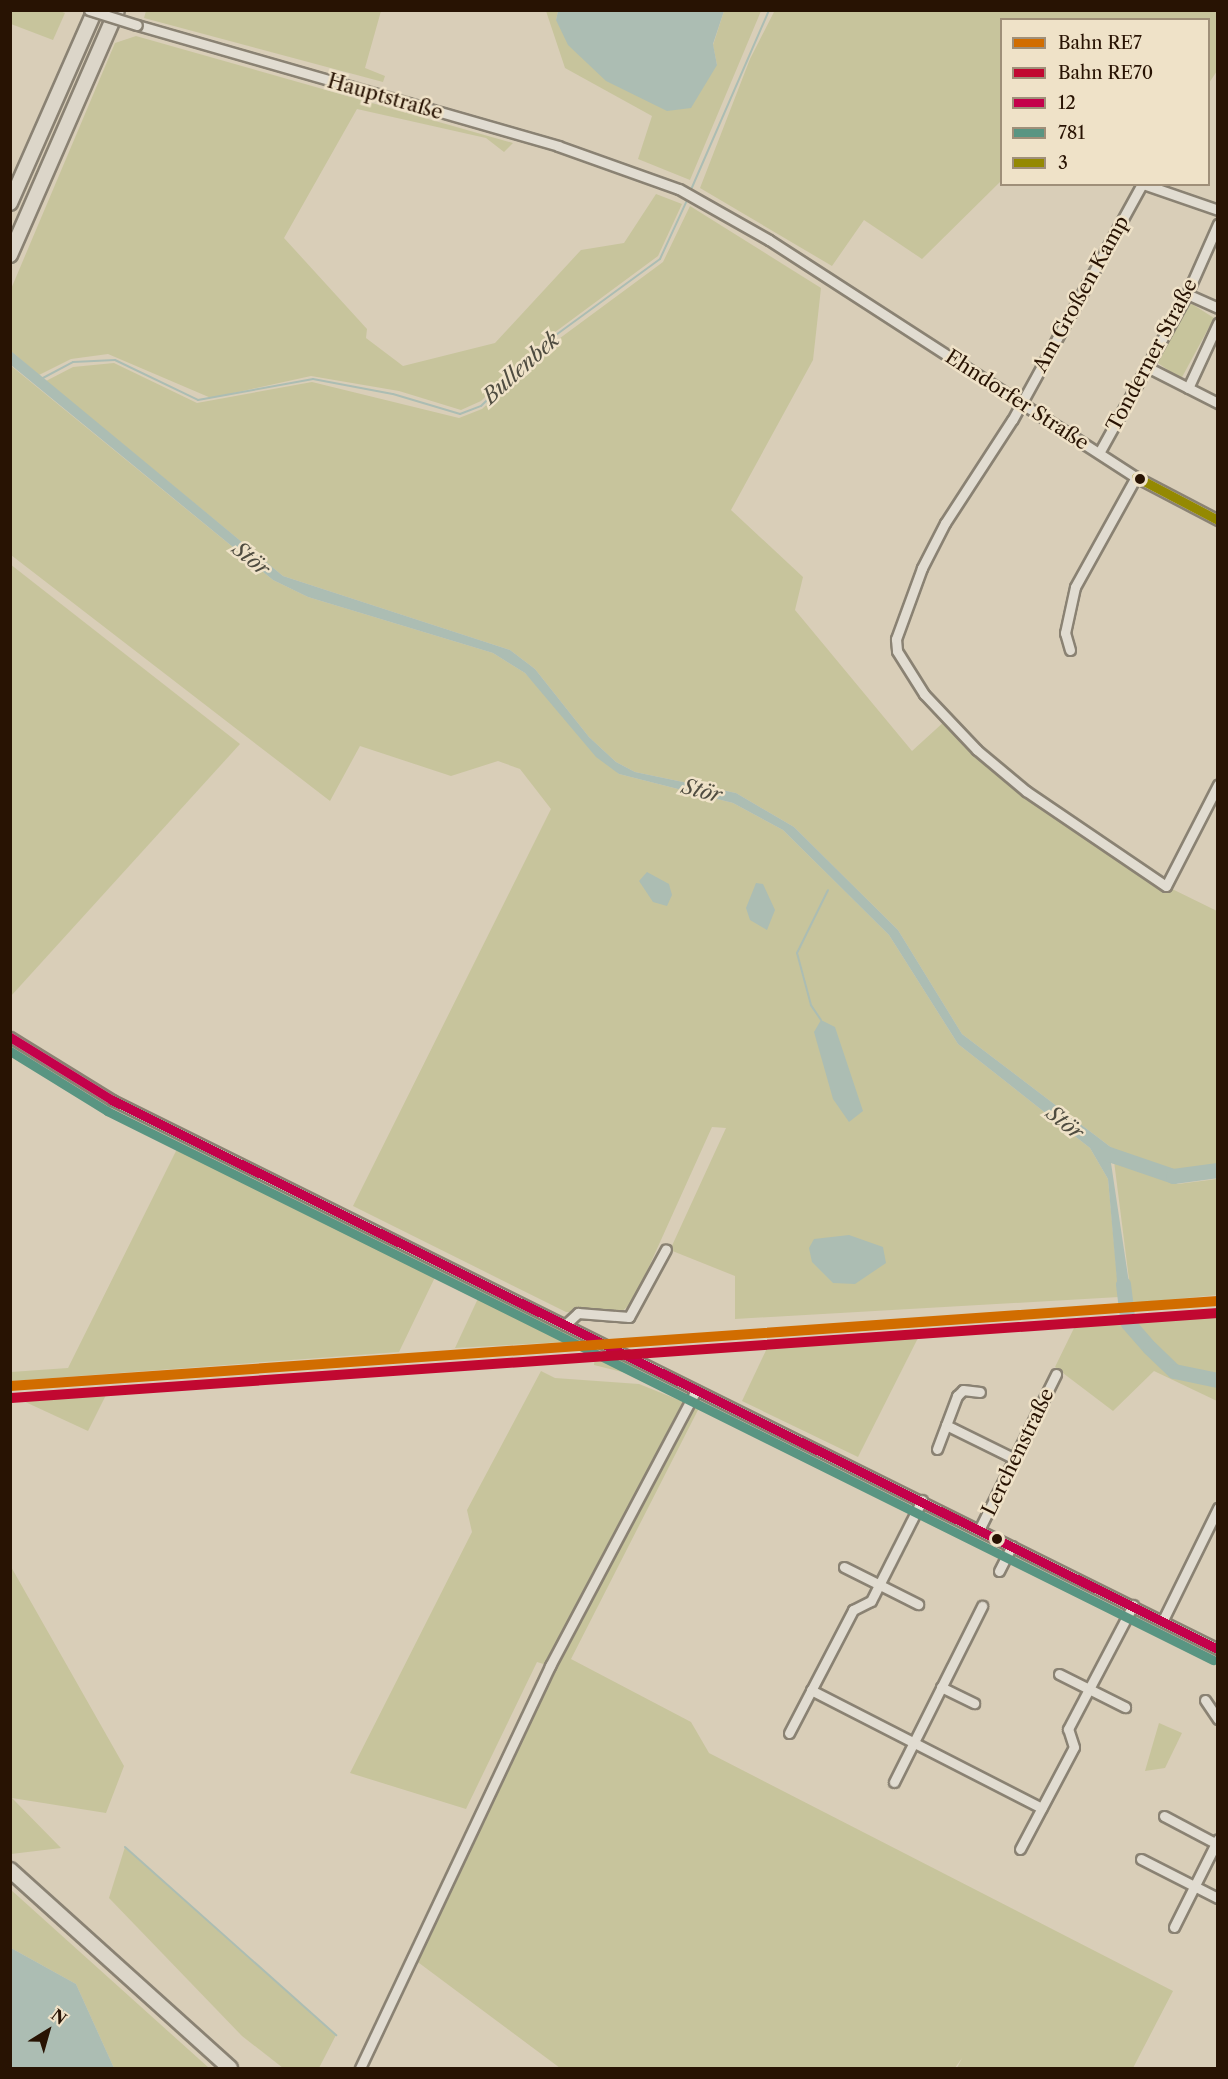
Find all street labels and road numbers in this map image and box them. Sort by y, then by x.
street label: Hauptstraße [325,69,445,125]
street label: Am Großen Kamp [1028,212,1134,376]
street label: Tonderner Straße [1101,274,1203,436]
street label: Ehndorfer Straße [941,345,1093,455]
street label: Lerchenstraße [977,1384,1059,1520]

